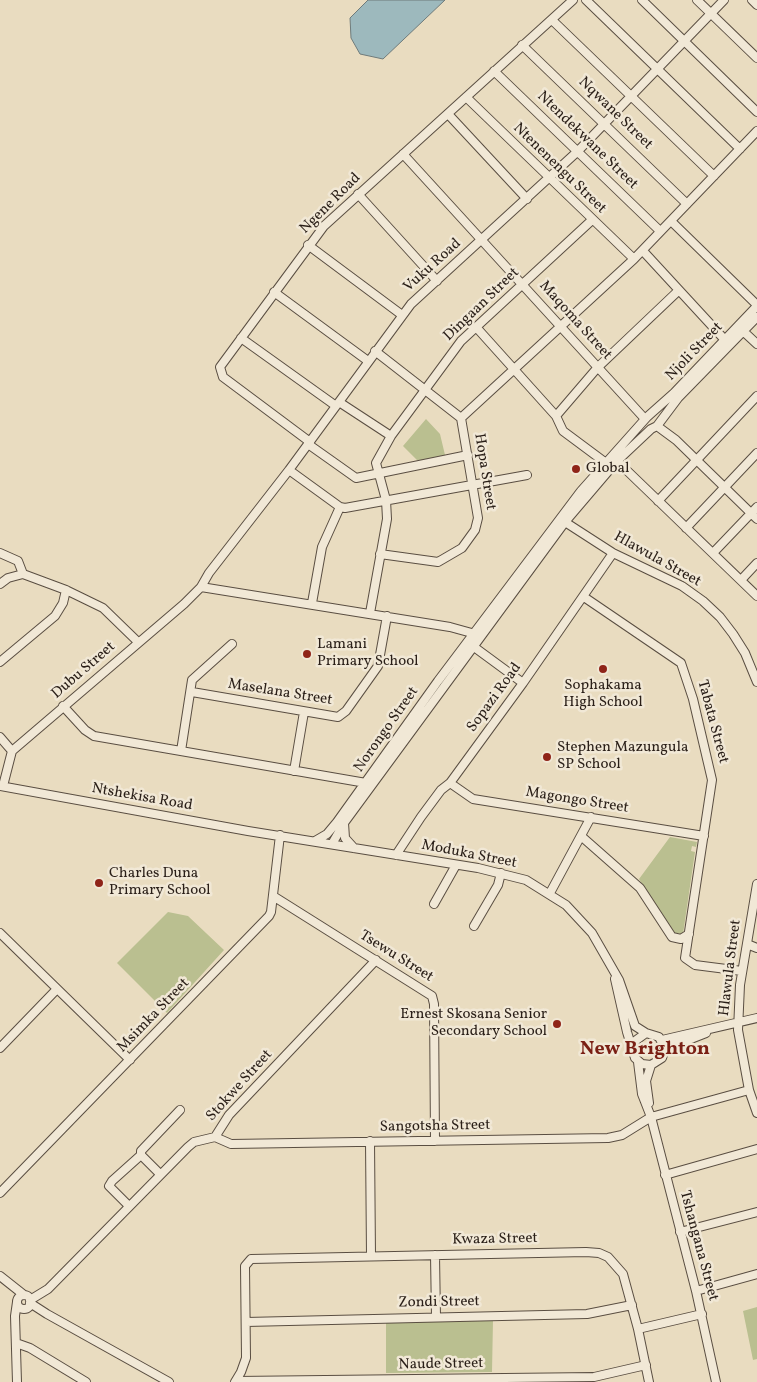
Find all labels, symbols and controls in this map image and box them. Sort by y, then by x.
street label: Nqwane Street [574,74,656,154]
street label: Ntendekwane Street [533,88,641,194]
street label: Ntenenengu Street [509,120,609,218]
street label: Ngene Road [297,170,365,238]
street label: Vuku Road [400,235,466,297]
street label: Dingaan Street [440,264,524,346]
street label: Maqoma Street [535,278,615,364]
street label: Njoli Street [663,319,727,385]
street label: Hopa Street [469,432,499,512]
place label: Global [586,460,629,478]
marker: Global [570,463,582,475]
street label: Hlawula Street [610,529,704,591]
place label: Lamani Primary School [317,636,419,671]
street label: Dubu Street [49,638,119,704]
marker: Lamani Primary School [301,648,313,660]
street label: Sopazi Road [464,660,526,736]
marker: Sophakama High School [597,663,609,675]
street label: Maselana Street [226,676,334,710]
place label: Sophakama High School [563,677,643,712]
street label: Tabata Street [692,678,732,766]
street label: Norongo Street [351,684,423,776]
place label: Stephen Mazungula SP School [557,739,688,774]
marker: Stephen Mazungula SP School [541,751,553,763]
street label: Ntshekisa Road [90,780,194,816]
street label: Magongo Street [524,784,630,818]
street label: Moduka Street [420,837,518,873]
place label: Charles Duna Primary School [109,865,211,900]
marker: Charles Duna Primary School [93,877,105,889]
street label: Hlawula Street [716,919,746,1017]
street label: Tsewu Street [356,927,436,987]
street label: Msimka Street [114,975,194,1057]
place label: Ernest Skosana Senior Secondary School [400,1006,547,1041]
marker: Ernest Skosana Senior Secondary School [551,1018,563,1030]
district label: New Brighton [580,1038,710,1062]
street label: Stokwe Street [203,1046,277,1126]
street label: Sangotsha Street [379,1117,491,1137]
street label: Tshangana Street [675,1189,721,1303]
street label: Kwaza Street [452,1230,538,1250]
street label: Zondi Street [398,1293,480,1313]
street label: Naude Street [398,1355,484,1375]

